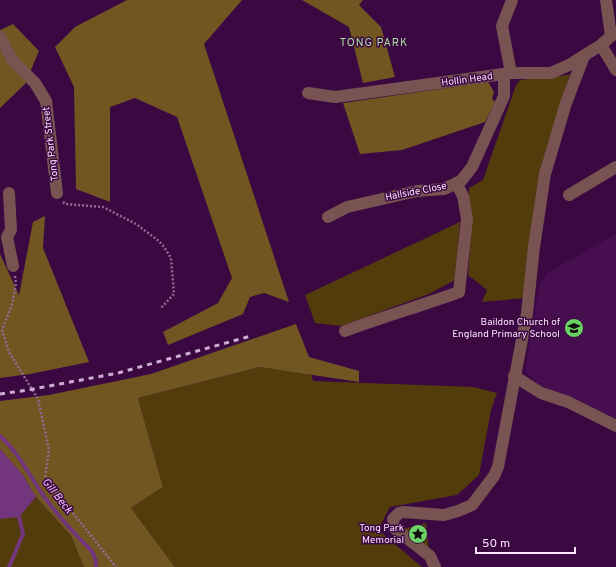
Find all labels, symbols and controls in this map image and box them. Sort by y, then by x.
district label: TONG PARK [340,36,408,50]
street label: Hollin Head [440,70,494,90]
street label: Tong Park Street [40,106,62,182]
street label: Hallside Close [384,180,448,204]
place label: Baildon Church of England Primary School [452,316,561,341]
school or university icon: Baildon Church of England Primary School [563,317,585,339]
water label: Gill Beck [39,475,76,517]
place label: Tong Park Memorial [359,522,404,547]
place icon: Tong Park Memorial [407,523,429,545]
scale bar [476,529,575,555]
text: 50 m [482,536,510,552]

